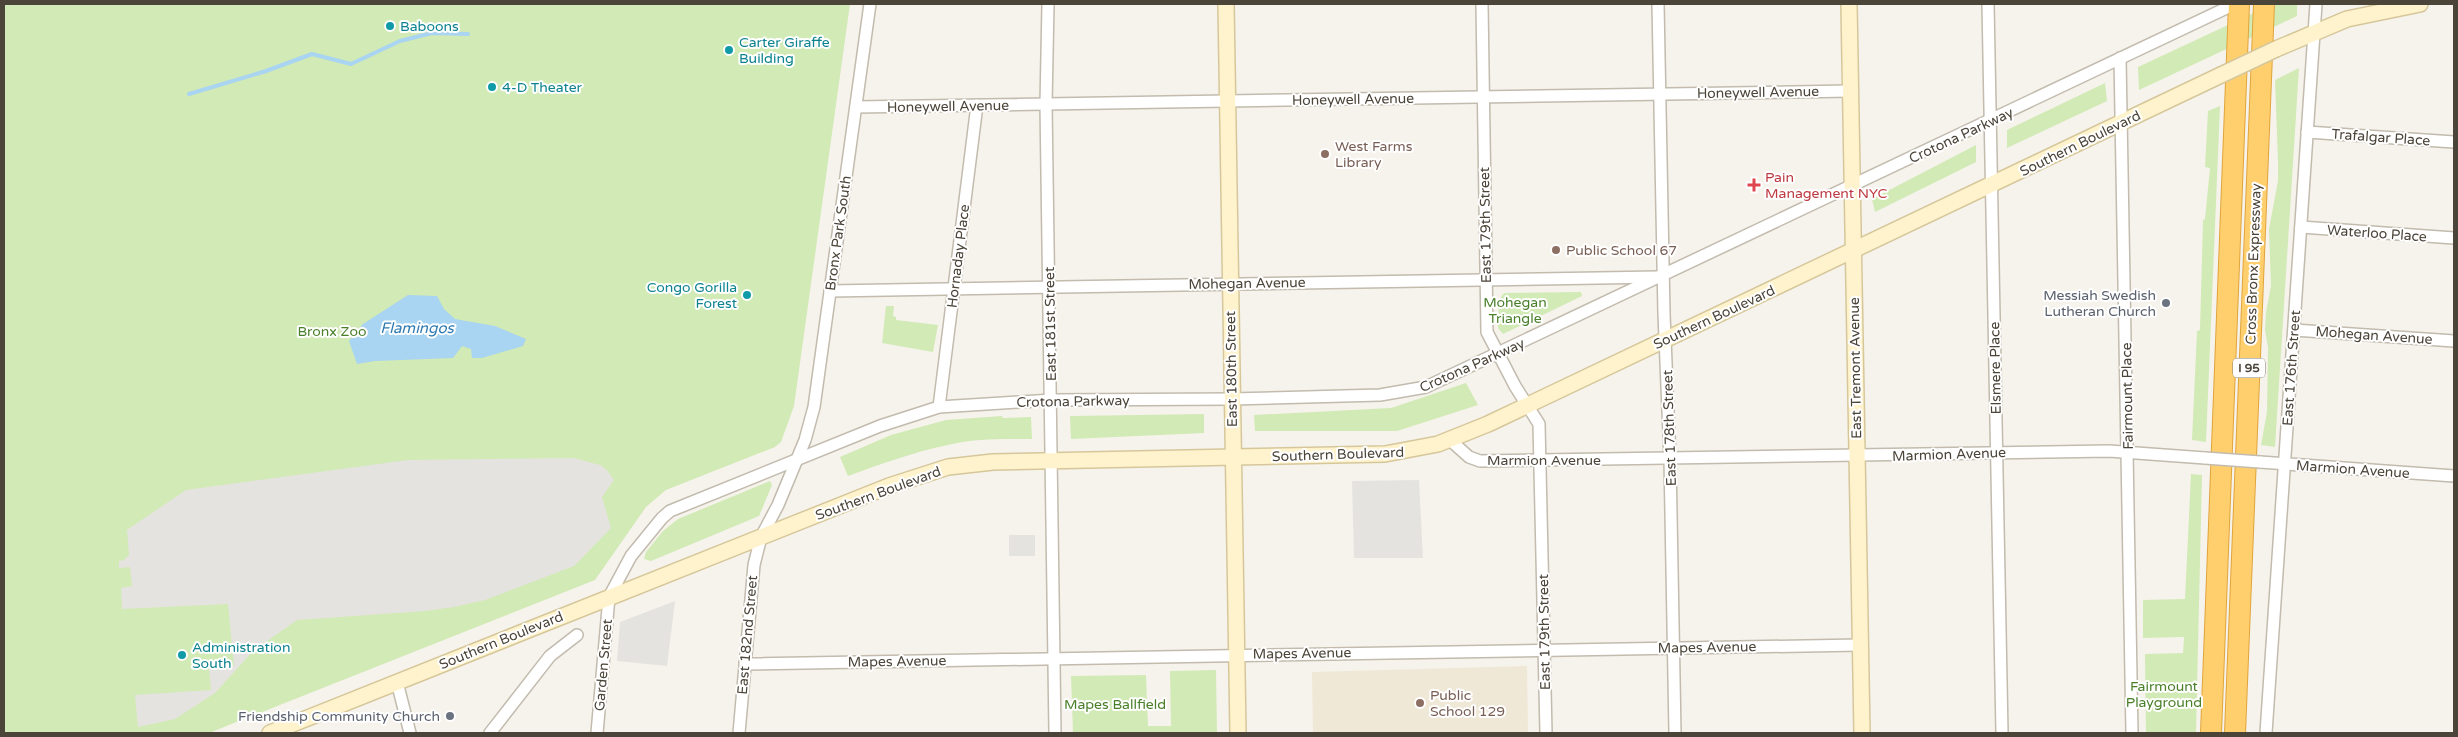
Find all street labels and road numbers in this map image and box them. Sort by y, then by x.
street label: Honeywell Avenue [1697,83,1819,102]
street label: Honeywell Avenue [1292,90,1414,109]
street label: Honeywell Avenue [887,97,1009,116]
street label: Crotona Parkway [1906,104,2017,167]
street label: Southern Boulevard [2017,107,2143,180]
street label: Trafalgar Place [2331,126,2431,149]
street label: East 179th Street [1476,166,1495,283]
street label: Bronx Park South [822,174,855,292]
street label: Cross Bronx Expressway [2242,183,2265,345]
street label: Hornaday Place [944,203,973,309]
street label: Waterloo Place [2326,222,2427,245]
street label: East 181st Street [1041,266,1060,381]
street label: Mohegan Avenue [1188,274,1306,293]
street label: Southern Boulevard [1651,282,1778,353]
street label: East Tremont Avenue [1846,297,1865,439]
street label: East 176th Street [2279,309,2304,427]
street label: East 180th Street [1222,310,1241,427]
street label: Elsmere Place [1986,321,2005,414]
street label: Mohegan Avenue [2315,323,2433,348]
street label: Crotona Parkway [1417,334,1528,396]
street label: Fairmount Place [2118,342,2137,450]
road number: I 95 [2233,358,2265,378]
street label: East 178th Street [1659,369,1680,486]
street label: Crotona Parkway [1016,392,1130,411]
street label: Southern Boulevard [1272,444,1404,465]
street label: Marmion Avenue [1892,444,2006,465]
street label: Marmion Avenue [1487,452,1601,469]
street label: Marmion Avenue [2296,457,2410,482]
street label: Southern Boulevard [813,463,943,524]
street label: East 179th Street [1535,573,1554,690]
street label: East 182nd Street [734,574,761,695]
street label: Southern Boulevard [437,608,566,673]
street label: Garden Street [591,618,616,712]
street label: Mapes Avenue [1658,638,1757,657]
street label: Mapes Avenue [1253,644,1352,663]
street label: Mapes Avenue [848,652,947,671]

